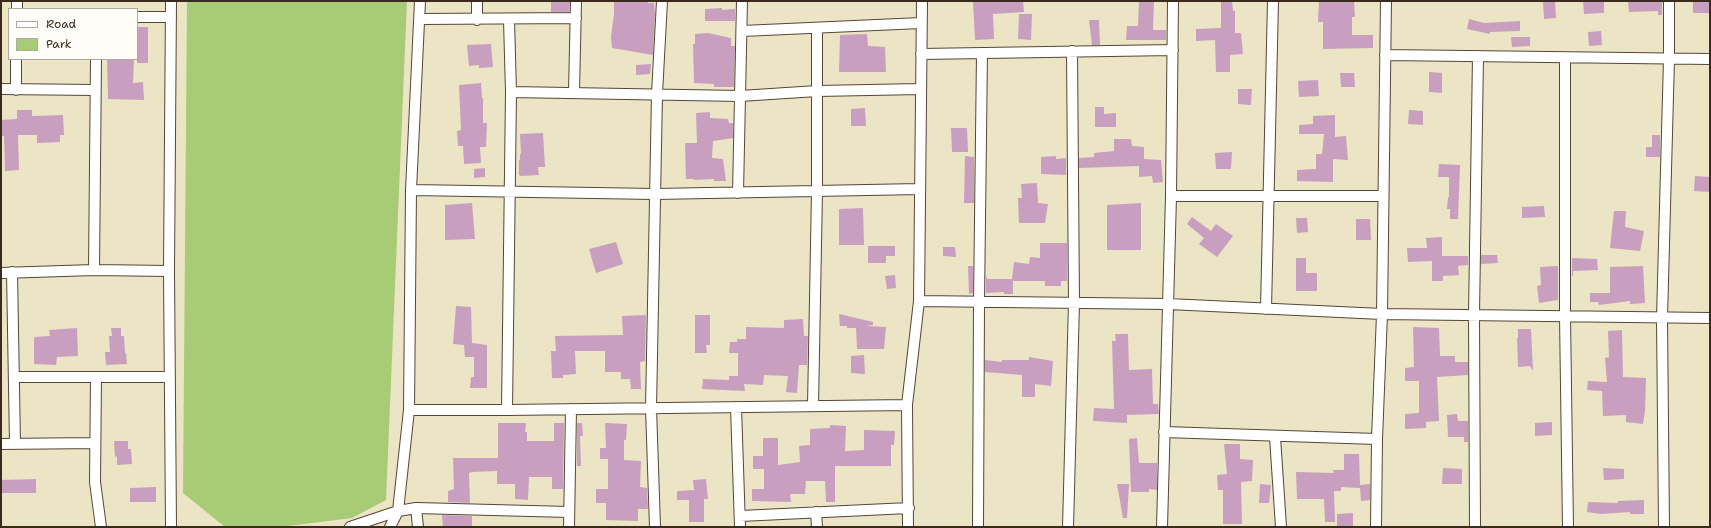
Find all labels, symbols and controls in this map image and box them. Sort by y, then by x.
legend [8,8,138,60]
text: Road [46,16,76,32]
text: Park [46,36,72,52]

